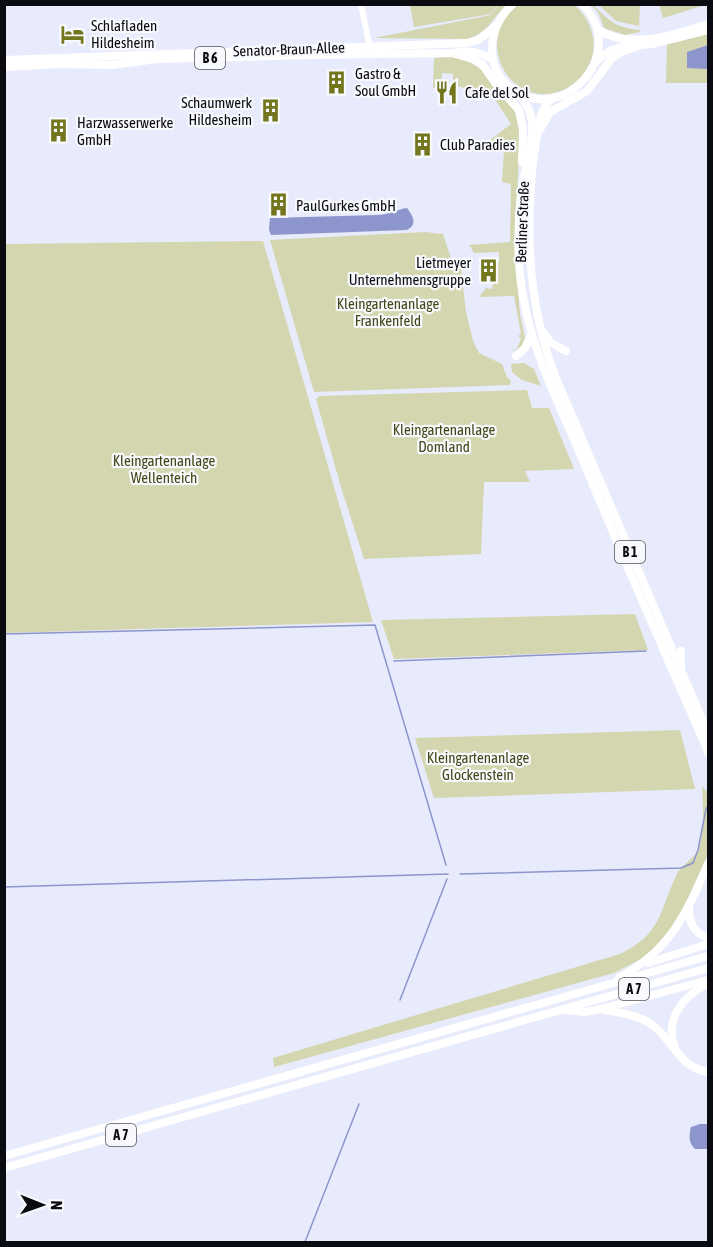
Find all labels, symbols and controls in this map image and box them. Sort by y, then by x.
place label: Schlafladen Hildesheim [91,17,157,51]
hotel icon: Schlafladen Hildesheim [60,21,86,47]
street label: Senator-Braun-Allee [233,39,345,59]
road number: B 6 [195,47,225,69]
place label: Gastro & Soul GmbH [355,65,416,99]
building icon: Gastro & Soul GmbH [324,69,350,95]
restaurant icon: Cafe del Sol [434,79,460,105]
place label: Cafe del Sol [465,84,529,101]
place label: Schaumwerk Hildesheim [181,94,252,128]
building icon: Schaumwerk Hildesheim [257,98,283,124]
place label: Harzwasserwerke GmbH [77,114,173,148]
building icon: Harzwasserwerke GmbH [46,118,72,144]
building icon: Club Paradies [409,131,435,157]
place label: Club Paradies [440,136,515,153]
street label: Berliner Straße [512,181,532,263]
building icon: PaulGurkes GmbH [265,192,291,218]
place label: PaulGurkes GmbH [296,197,396,214]
place label: Lietmeyer Unternehmensgruppe [349,254,472,288]
building icon: Lietmeyer Unternehmensgruppe [476,258,502,284]
park label: Kleingartenanlage Frankenfeld [337,295,439,329]
park label: Kleingartenanlage Domland [393,421,495,455]
park label: Kleingartenanlage Wellenteich [113,452,215,486]
road number: B 1 [615,541,645,563]
park label: Kleingartenanlage Glockenstein [427,749,529,783]
road number: A 7 [619,978,649,1000]
road number: A 7 [106,1124,136,1146]
north arrow [12,1175,72,1235]
text: N [48,1200,66,1210]

